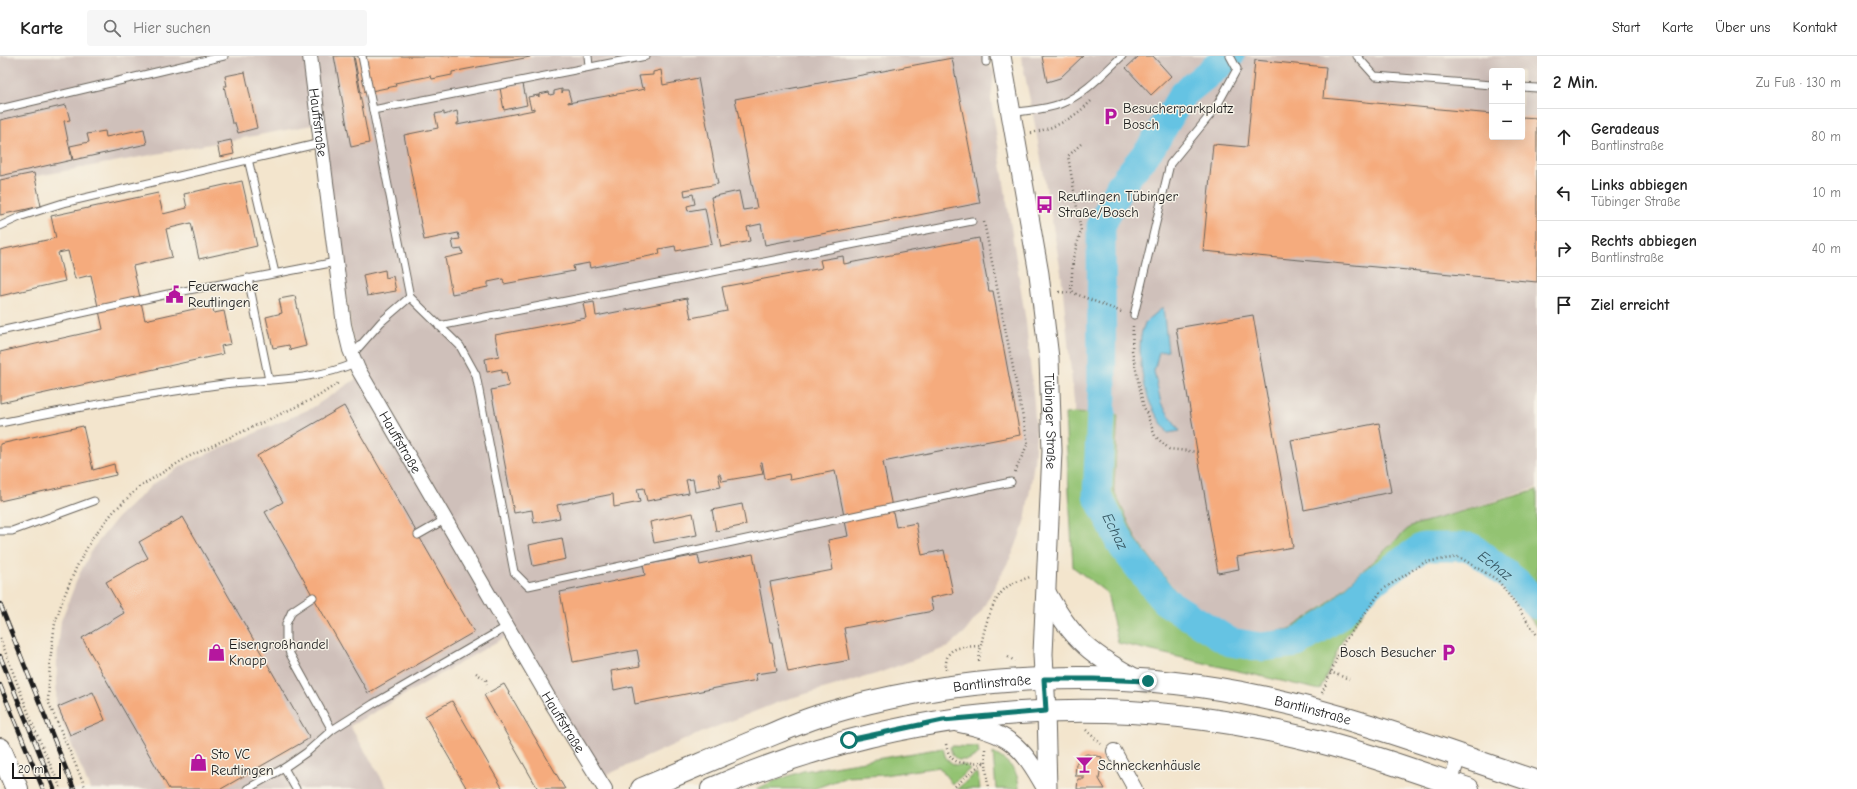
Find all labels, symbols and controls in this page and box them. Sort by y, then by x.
search box [87,10,367,46]
text: Karte [20,17,63,39]
icon: search [101,17,123,39]
text: Hier suchen [133,19,211,37]
text: Start [1612,19,1640,36]
text: Karte [1662,19,1693,36]
text: Über uns [1715,19,1770,36]
text: Kontakt [1792,19,1837,36]
map controls [1489,68,1525,140]
button: + [1489,68,1525,104]
text: 2 Min. [1553,73,1598,92]
text: Zu Fuß · 130 m [1756,75,1841,90]
street label: Hauffstraße [306,87,331,158]
place label: Besucherparkplatz Bosch [1123,100,1233,133]
button: − [1489,104,1525,140]
parking icon: Besucherparkplatz Bosch [1100,106,1120,126]
text: Geradeaus [1591,120,1659,138]
icon: ahead [1553,126,1575,148]
text: 80 m [1811,129,1841,144]
text: Bantlinstraße [1591,138,1664,153]
text: Links abbiegen [1591,176,1688,194]
icon: left [1553,182,1575,204]
text: 10 m [1813,185,1841,200]
place label: Reutlingen Tübinger Straße/Bosch [1058,188,1178,221]
bus stop icon: Reutlingen Tübinger Straße/Bosch [1035,194,1055,214]
text: Tübinger Straße [1591,194,1680,209]
text: Rechts abbiegen [1591,232,1697,250]
icon: right [1553,238,1575,260]
text: 40 m [1812,241,1841,256]
text: Bantlinstraße [1591,250,1664,265]
place label: Feuerwache Reutlingen [188,278,259,311]
public building icon: Feuerwache Reutlingen [165,284,185,304]
icon: arrive [1553,294,1575,316]
text: Ziel erreicht [1591,296,1669,314]
street label: Tübinger Straße [1041,373,1061,470]
street label: Hauffstraße [376,408,425,476]
water label: Echaz [1098,510,1132,553]
water label: Echaz [1474,547,1516,585]
place label: Eisengroßhandel Knapp [229,636,329,669]
shop icon: Eisengroßhandel Knapp [206,642,226,662]
parking icon: Bosch Besucher [1439,642,1459,662]
place label: Bosch Besucher [1340,644,1436,661]
street label: Bantlinstraße [952,671,1032,695]
route end [1139,672,1157,690]
street label: Hauffstraße [538,688,589,756]
street label: Bantlinstraße [1273,692,1353,728]
route start [840,731,858,749]
place label: Sto VC Reutlingen [211,746,274,779]
shop icon: Sto VC Reutlingen [188,752,208,772]
bar icon: Schneckenhäusle [1075,755,1095,775]
place label: Schneckenhäusle [1098,757,1201,774]
scale bar [12,761,61,780]
text: 20 m [18,763,43,776]

